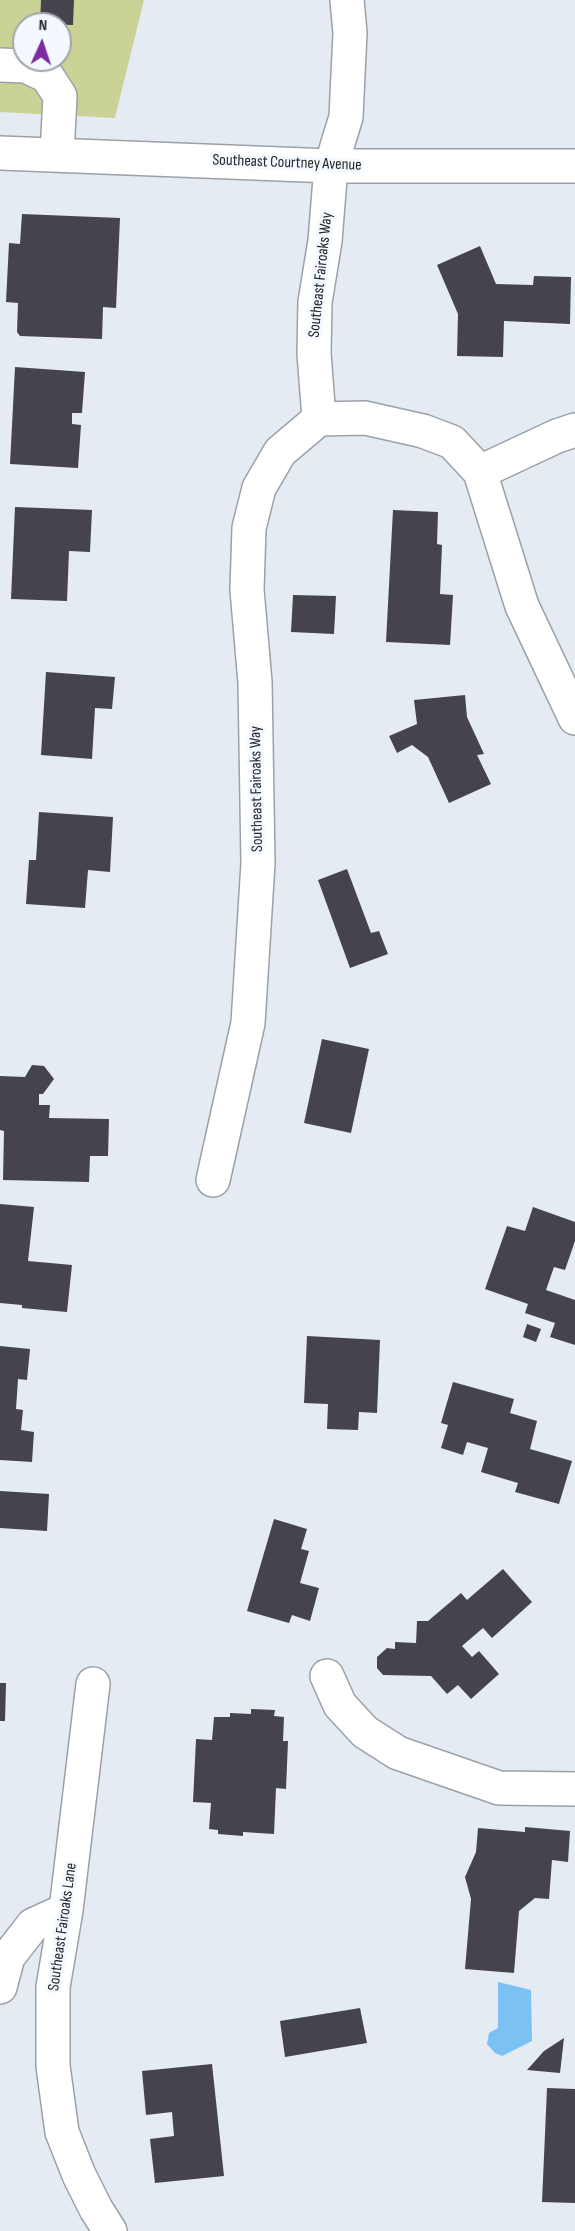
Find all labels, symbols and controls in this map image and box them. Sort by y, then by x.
north arrow [12,12,72,72]
text: N [38,16,48,35]
street label: Southeast Courtney Avenue [212,151,362,175]
street label: Southeast Fairoaks Way [305,211,337,339]
street label: Southeast Fairoaks Way [246,726,268,852]
street label: Southeast Fairoaks Lane [45,1862,81,1992]

